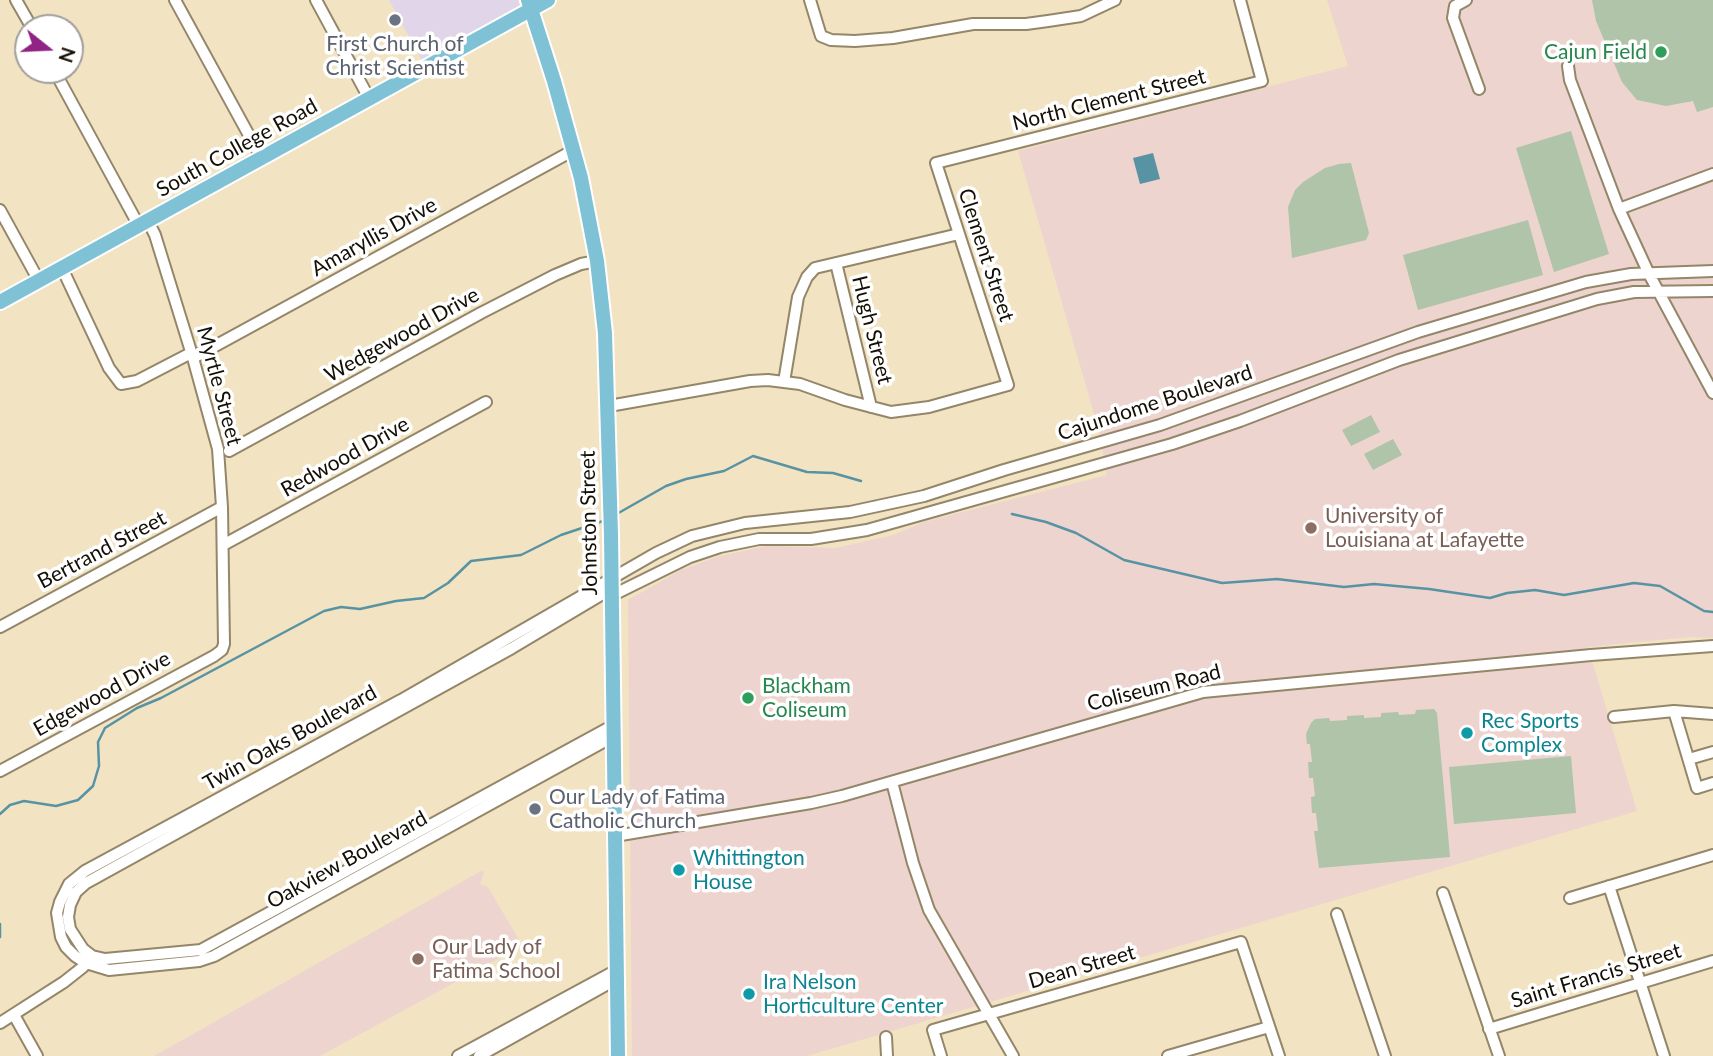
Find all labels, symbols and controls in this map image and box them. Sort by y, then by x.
marker: First Church of Christ Scientist [387,12,403,28]
north arrow [14,14,84,84]
place label: First Church of Christ Scientist [325,31,465,81]
place label: Cajun Field [1544,39,1647,65]
marker: Cajun Field [1653,44,1669,60]
text: N [54,45,81,66]
street label: North Clement Street [1010,64,1208,136]
street label: South College Road [152,93,322,203]
street label: Clement Street [953,185,1019,325]
street label: Amaryllis Drive [307,192,441,282]
street label: Hugh Street [846,273,898,387]
street label: Wedgewood Drive [320,282,484,388]
street label: Myrtle Street [191,324,247,448]
street label: Cajundome Boulevard [1054,360,1256,446]
street label: Redwood Drive [276,411,414,503]
street label: Johnston Street [575,450,603,596]
place label: University of Louisiana at Lafayette [1325,503,1524,553]
street label: Bertrand Street [34,506,170,594]
marker: University of Louisiana at Lafayette [1303,520,1319,536]
street label: Edgewood Drive [29,646,175,742]
street label: Coliseum Road [1085,659,1223,717]
place label: Blackham Coliseum [762,673,851,723]
street label: Twin Oaks Boulevard [199,680,381,796]
marker: Blackham Coliseum [740,690,756,706]
place label: Rec Sports Complex [1481,708,1579,758]
marker: Rec Sports Complex [1459,725,1475,741]
place label: Our Lady of Fatima Catholic Church [549,784,725,834]
marker: Our Lady of Fatima Catholic Church [527,801,543,817]
street label: Oakview Boulevard [263,806,431,914]
place label: Whittington House [693,845,805,895]
marker: Whittington House [671,862,687,878]
place label: Our Lady of Fatima School [432,934,561,984]
street label: Saint Francis Street [1508,938,1684,1014]
street label: Dean Street [1026,940,1138,994]
marker: Our Lady of Fatima School [410,951,426,967]
place label: Ira Nelson Horticulture Center [763,969,943,1019]
marker: Ira Nelson Horticulture Center [741,986,757,1002]

